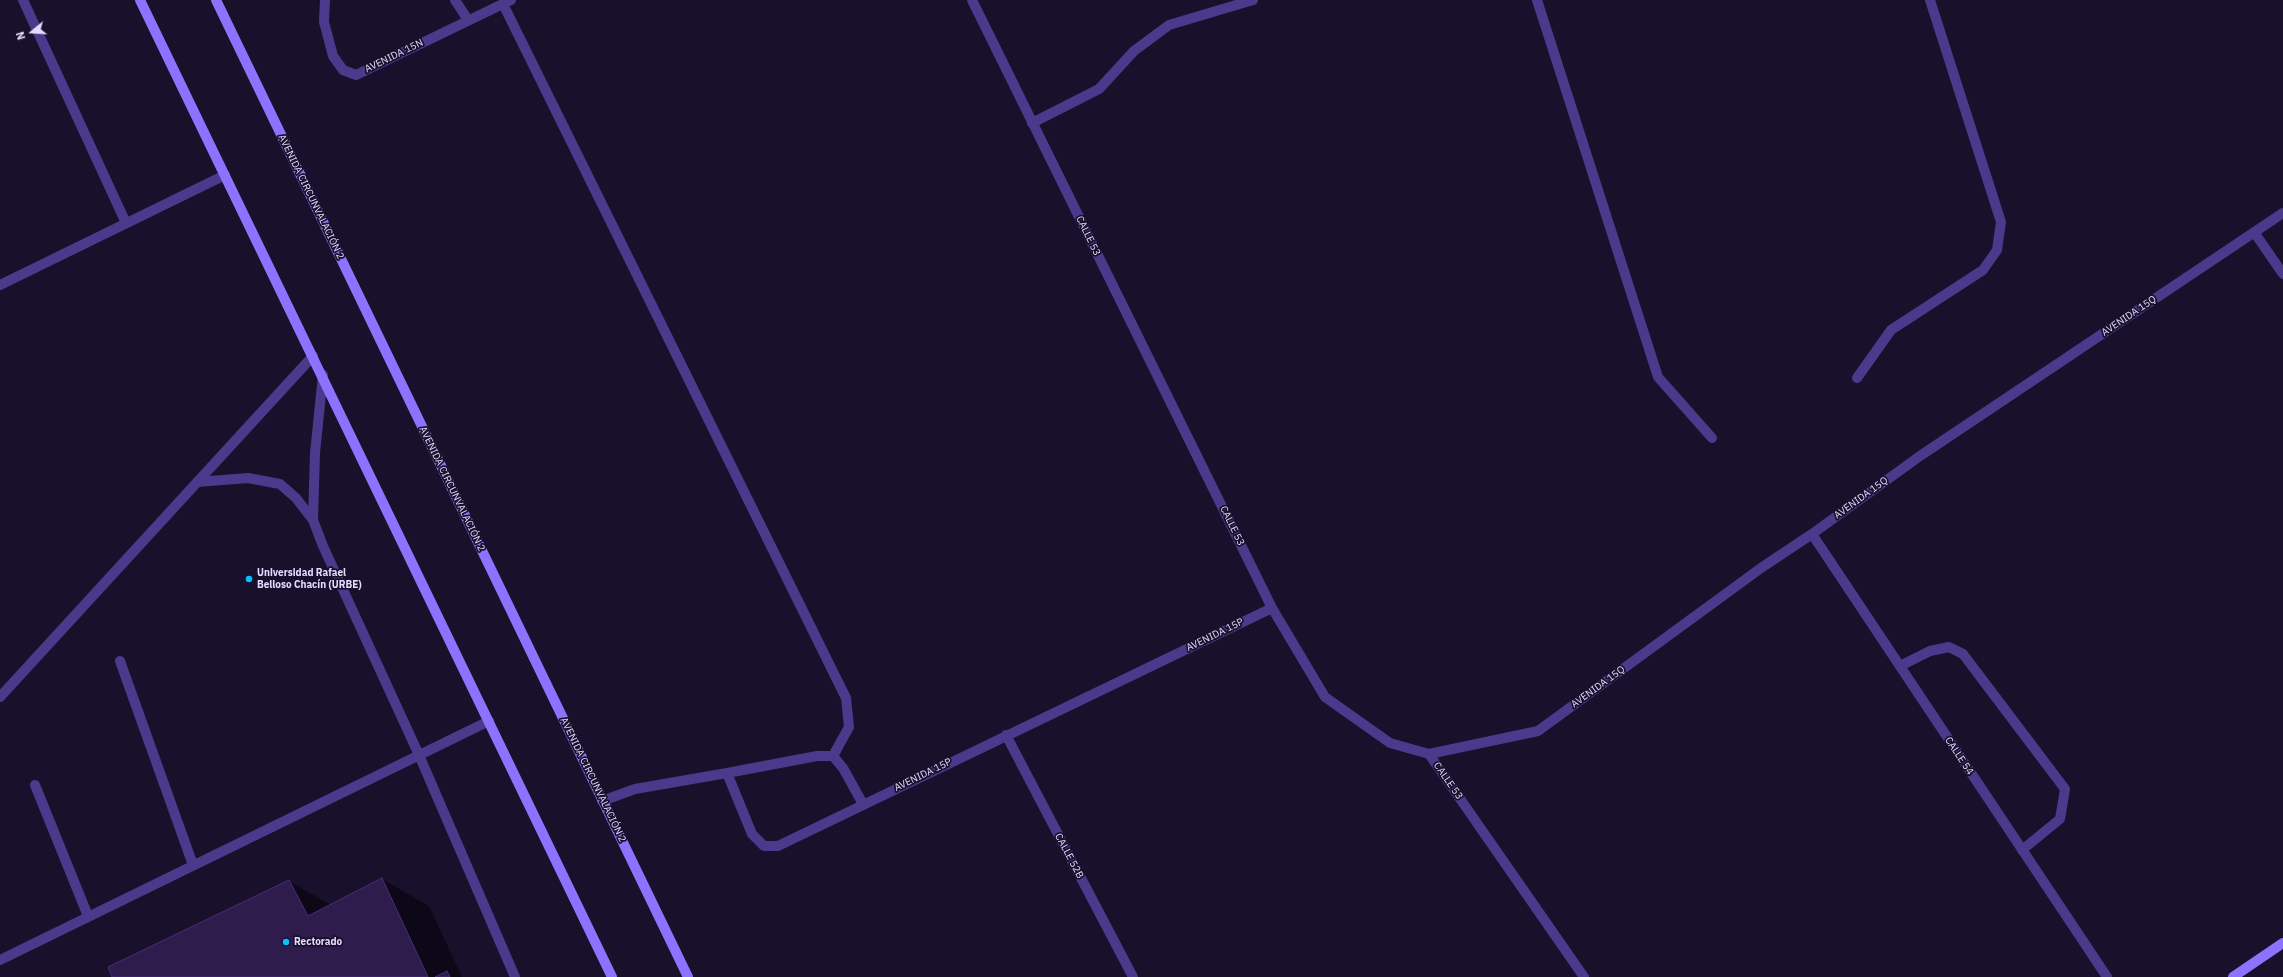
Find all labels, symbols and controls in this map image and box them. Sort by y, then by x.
north arrow [12,12,52,52]
text: N [13,30,28,42]
street label: AVENIDA 15N [363,37,425,75]
street label: AVENIDA CIRCUNVALACIÓN 2 [276,133,346,261]
street label: CALLE 53 [1073,214,1103,258]
street label: AVENIDA 15Q [2099,293,2159,339]
street label: AVENIDA CIRCUNVALACIÓN 2 [417,425,487,553]
street label: AVENIDA 15Q [1832,475,1890,521]
street label: CALLE 53 [1217,504,1247,548]
place label: Universidad Rafael Belloso Chacín (URBE) [257,567,362,590]
marker: Universidad Rafael Belloso Chacín (URBE) [244,574,254,584]
street label: AVENIDA 15P [1184,616,1246,654]
street label: AVENIDA 15Q [1569,664,1627,710]
street label: AVENIDA CIRCUNVALACIÓN 2 [558,716,628,844]
street label: CALLE 54 [1942,735,1976,777]
street label: AVENIDA 15P [892,756,954,794]
street label: CALLE 53 [1431,760,1465,802]
street label: CALLE 52B [1052,831,1086,881]
place label: Rectorado [294,936,342,948]
marker: Rectorado [281,937,291,947]

